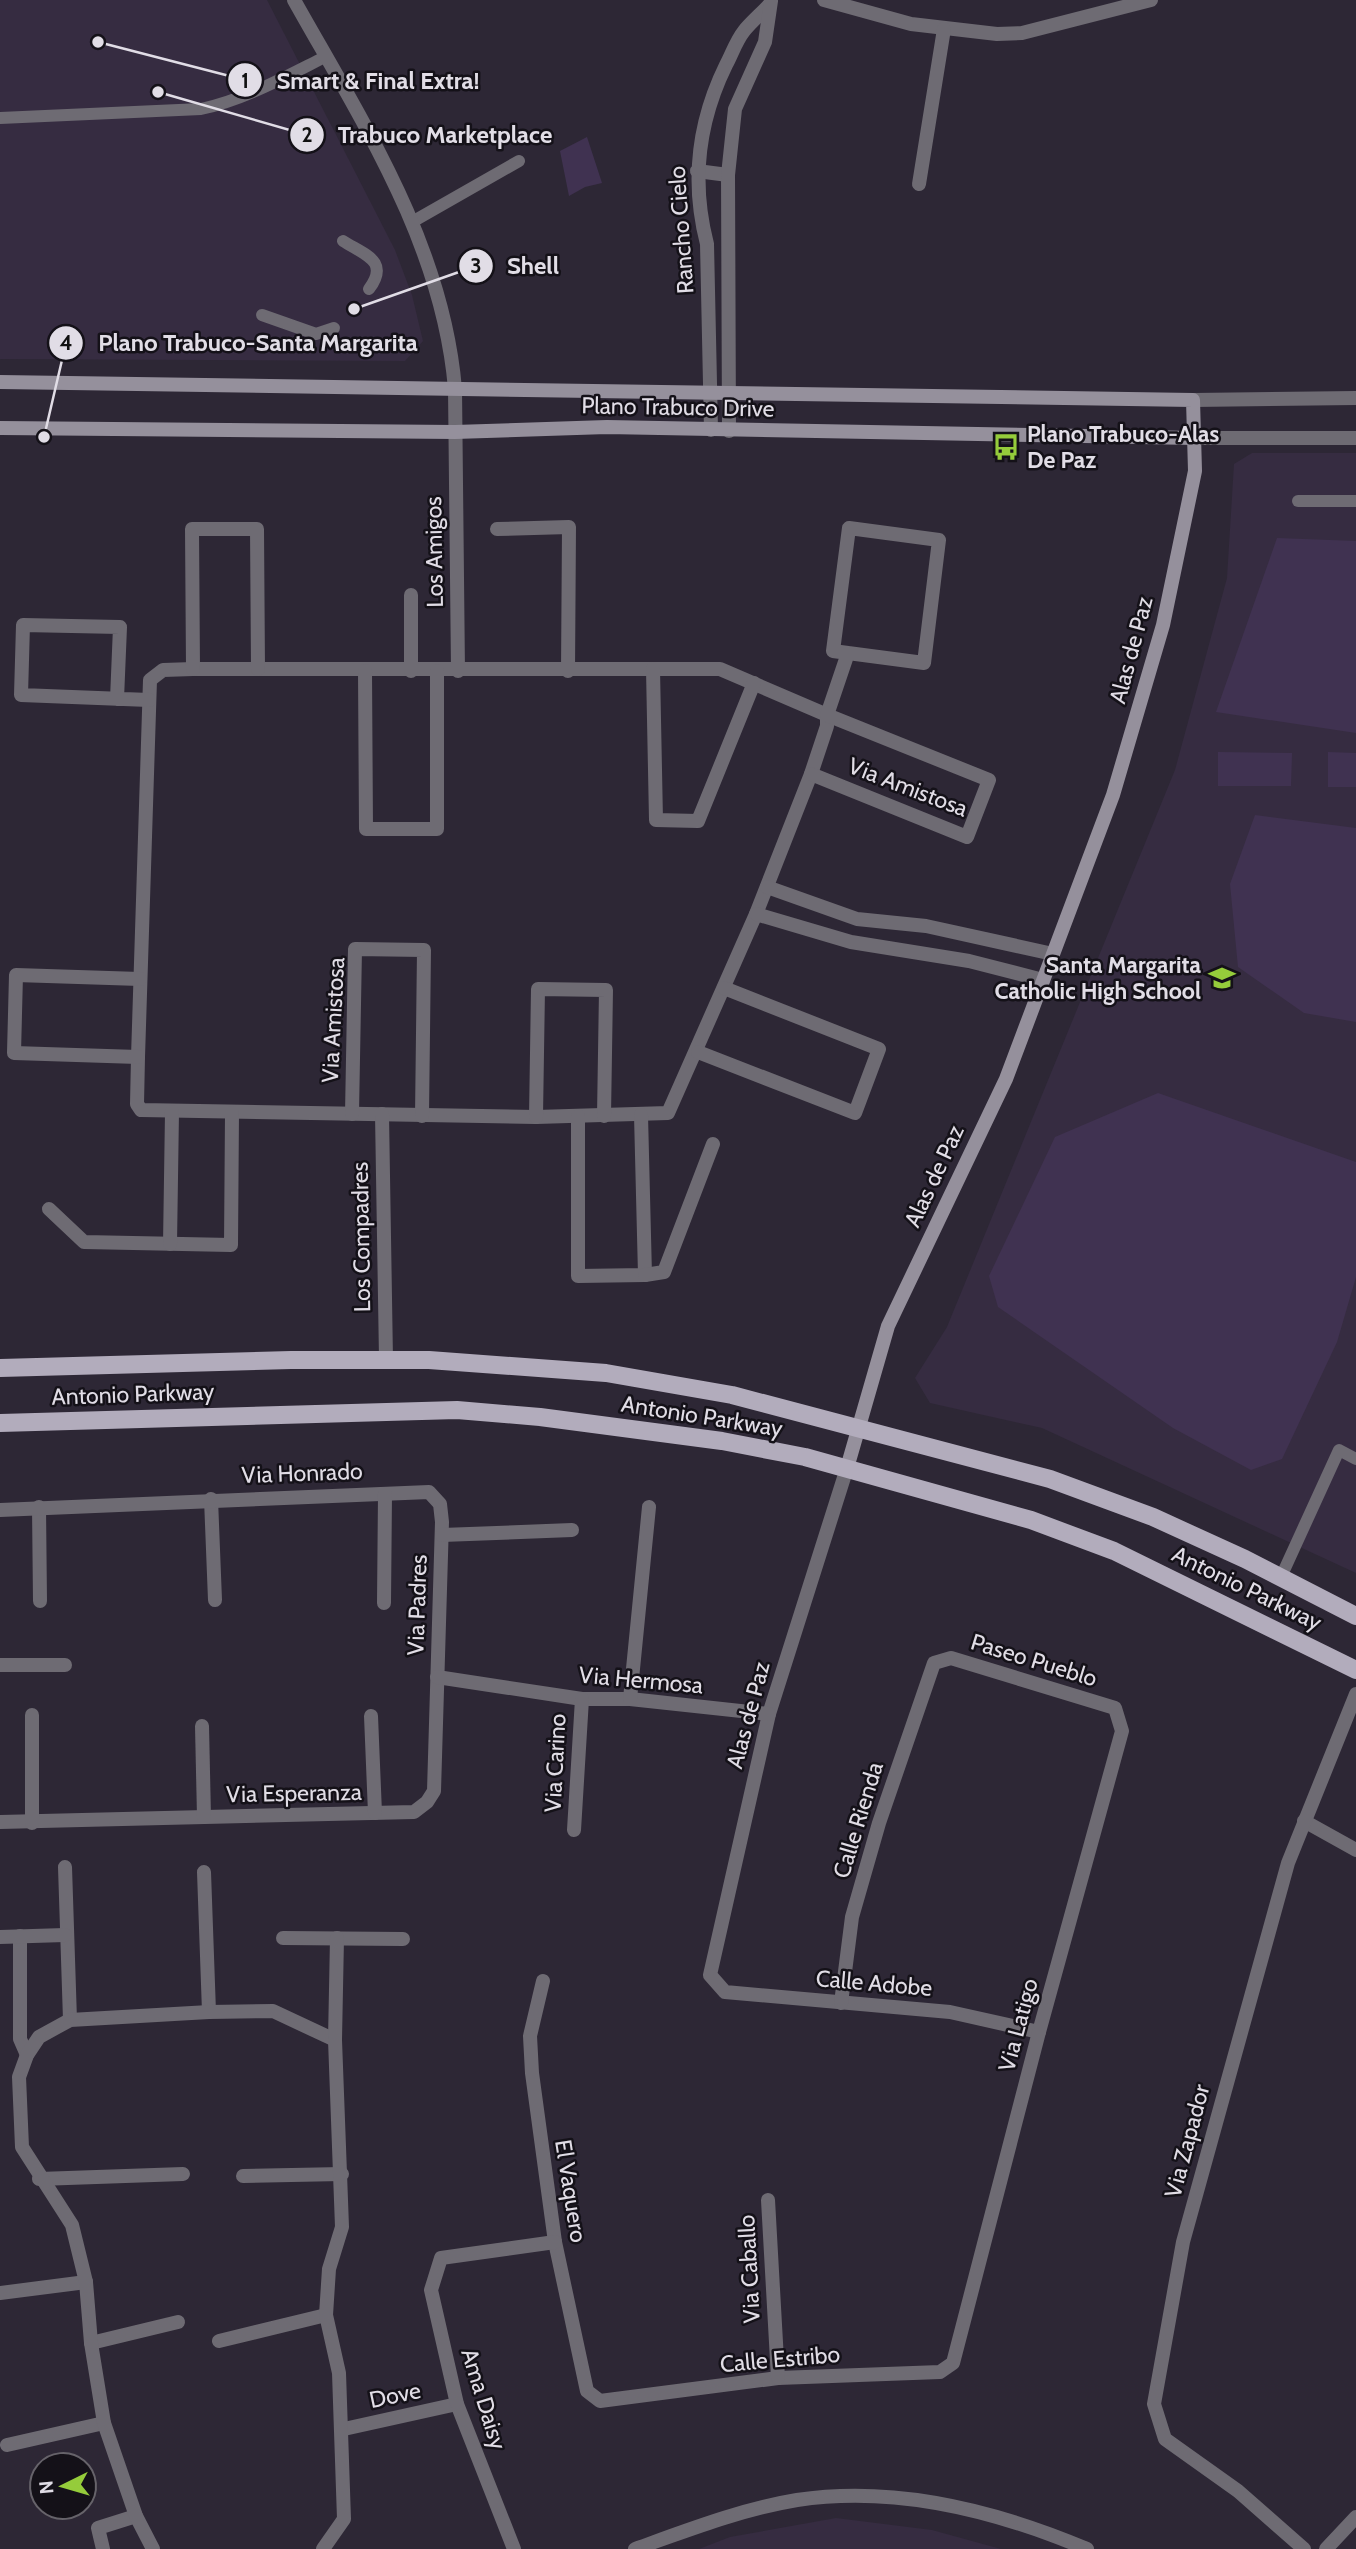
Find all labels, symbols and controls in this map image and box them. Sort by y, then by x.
callout: Smart & Final Extra! [227,58,493,103]
text: Smart & Final Extra! [276,66,480,95]
text: 1 [241,68,249,93]
callout: Trabuco Marketplace [289,112,567,157]
text: Trabuco Marketplace [338,120,552,149]
text: 2 [301,122,313,147]
street label: Rancho Cielo [663,165,699,295]
callout: Shell [458,243,573,288]
text: Shell [507,251,559,280]
text: 3 [470,253,482,278]
callout: Plano Trabuco-Santa Margarita [49,320,431,365]
text: Plano Trabuco-Santa Margarita [98,328,418,357]
text: 4 [59,330,73,355]
street label: Plano Trabuco Drive [581,391,775,423]
place label: Plano Trabuco-Alas De Paz [1027,420,1219,474]
bus stop icon: Plano Trabuco-Alas De Paz [991,432,1021,462]
street label: Los Amigos [419,496,449,608]
street label: Alas de Paz [1103,593,1159,707]
street label: Via Amistosa [844,751,972,823]
place label: Santa Margarita Catholic High School [995,951,1202,1005]
street label: Via Amistosa [316,956,350,1084]
school or university icon: Santa Margarita Catholic High School [1207,963,1237,993]
street label: Alas de Paz [898,1120,970,1232]
street label: Los Compadres [346,1162,376,1312]
street label: Antonio Parkway [51,1377,215,1411]
street label: Antonio Parkway [619,1389,785,1443]
street label: Via Honrado [241,1457,363,1489]
street label: Antonio Parkway [1168,1540,1327,1636]
street label: Via Padres [401,1554,433,1656]
street label: Paseo Pueblo [967,1628,1101,1692]
street label: Alas de Paz [720,1658,776,1772]
street label: Via Hermosa [578,1661,704,1699]
street label: Via Carino [538,1713,572,1813]
street label: Calle Rienda [827,1759,889,1881]
street label: Via Esperanza [226,1778,362,1808]
street label: Calle Adobe [815,1964,934,2002]
street label: Via Latigo [992,1975,1044,2075]
street label: Via Zapador [1158,2081,1216,2201]
street label: El Vaquero [549,2138,593,2244]
street label: Via Caballo [732,2214,766,2324]
street label: Calle Estribo [719,2340,841,2378]
street label: Ama Daisy [455,2345,513,2453]
street label: Dove [367,2376,424,2414]
north arrow [28,2451,98,2521]
text: N [35,2480,59,2495]

